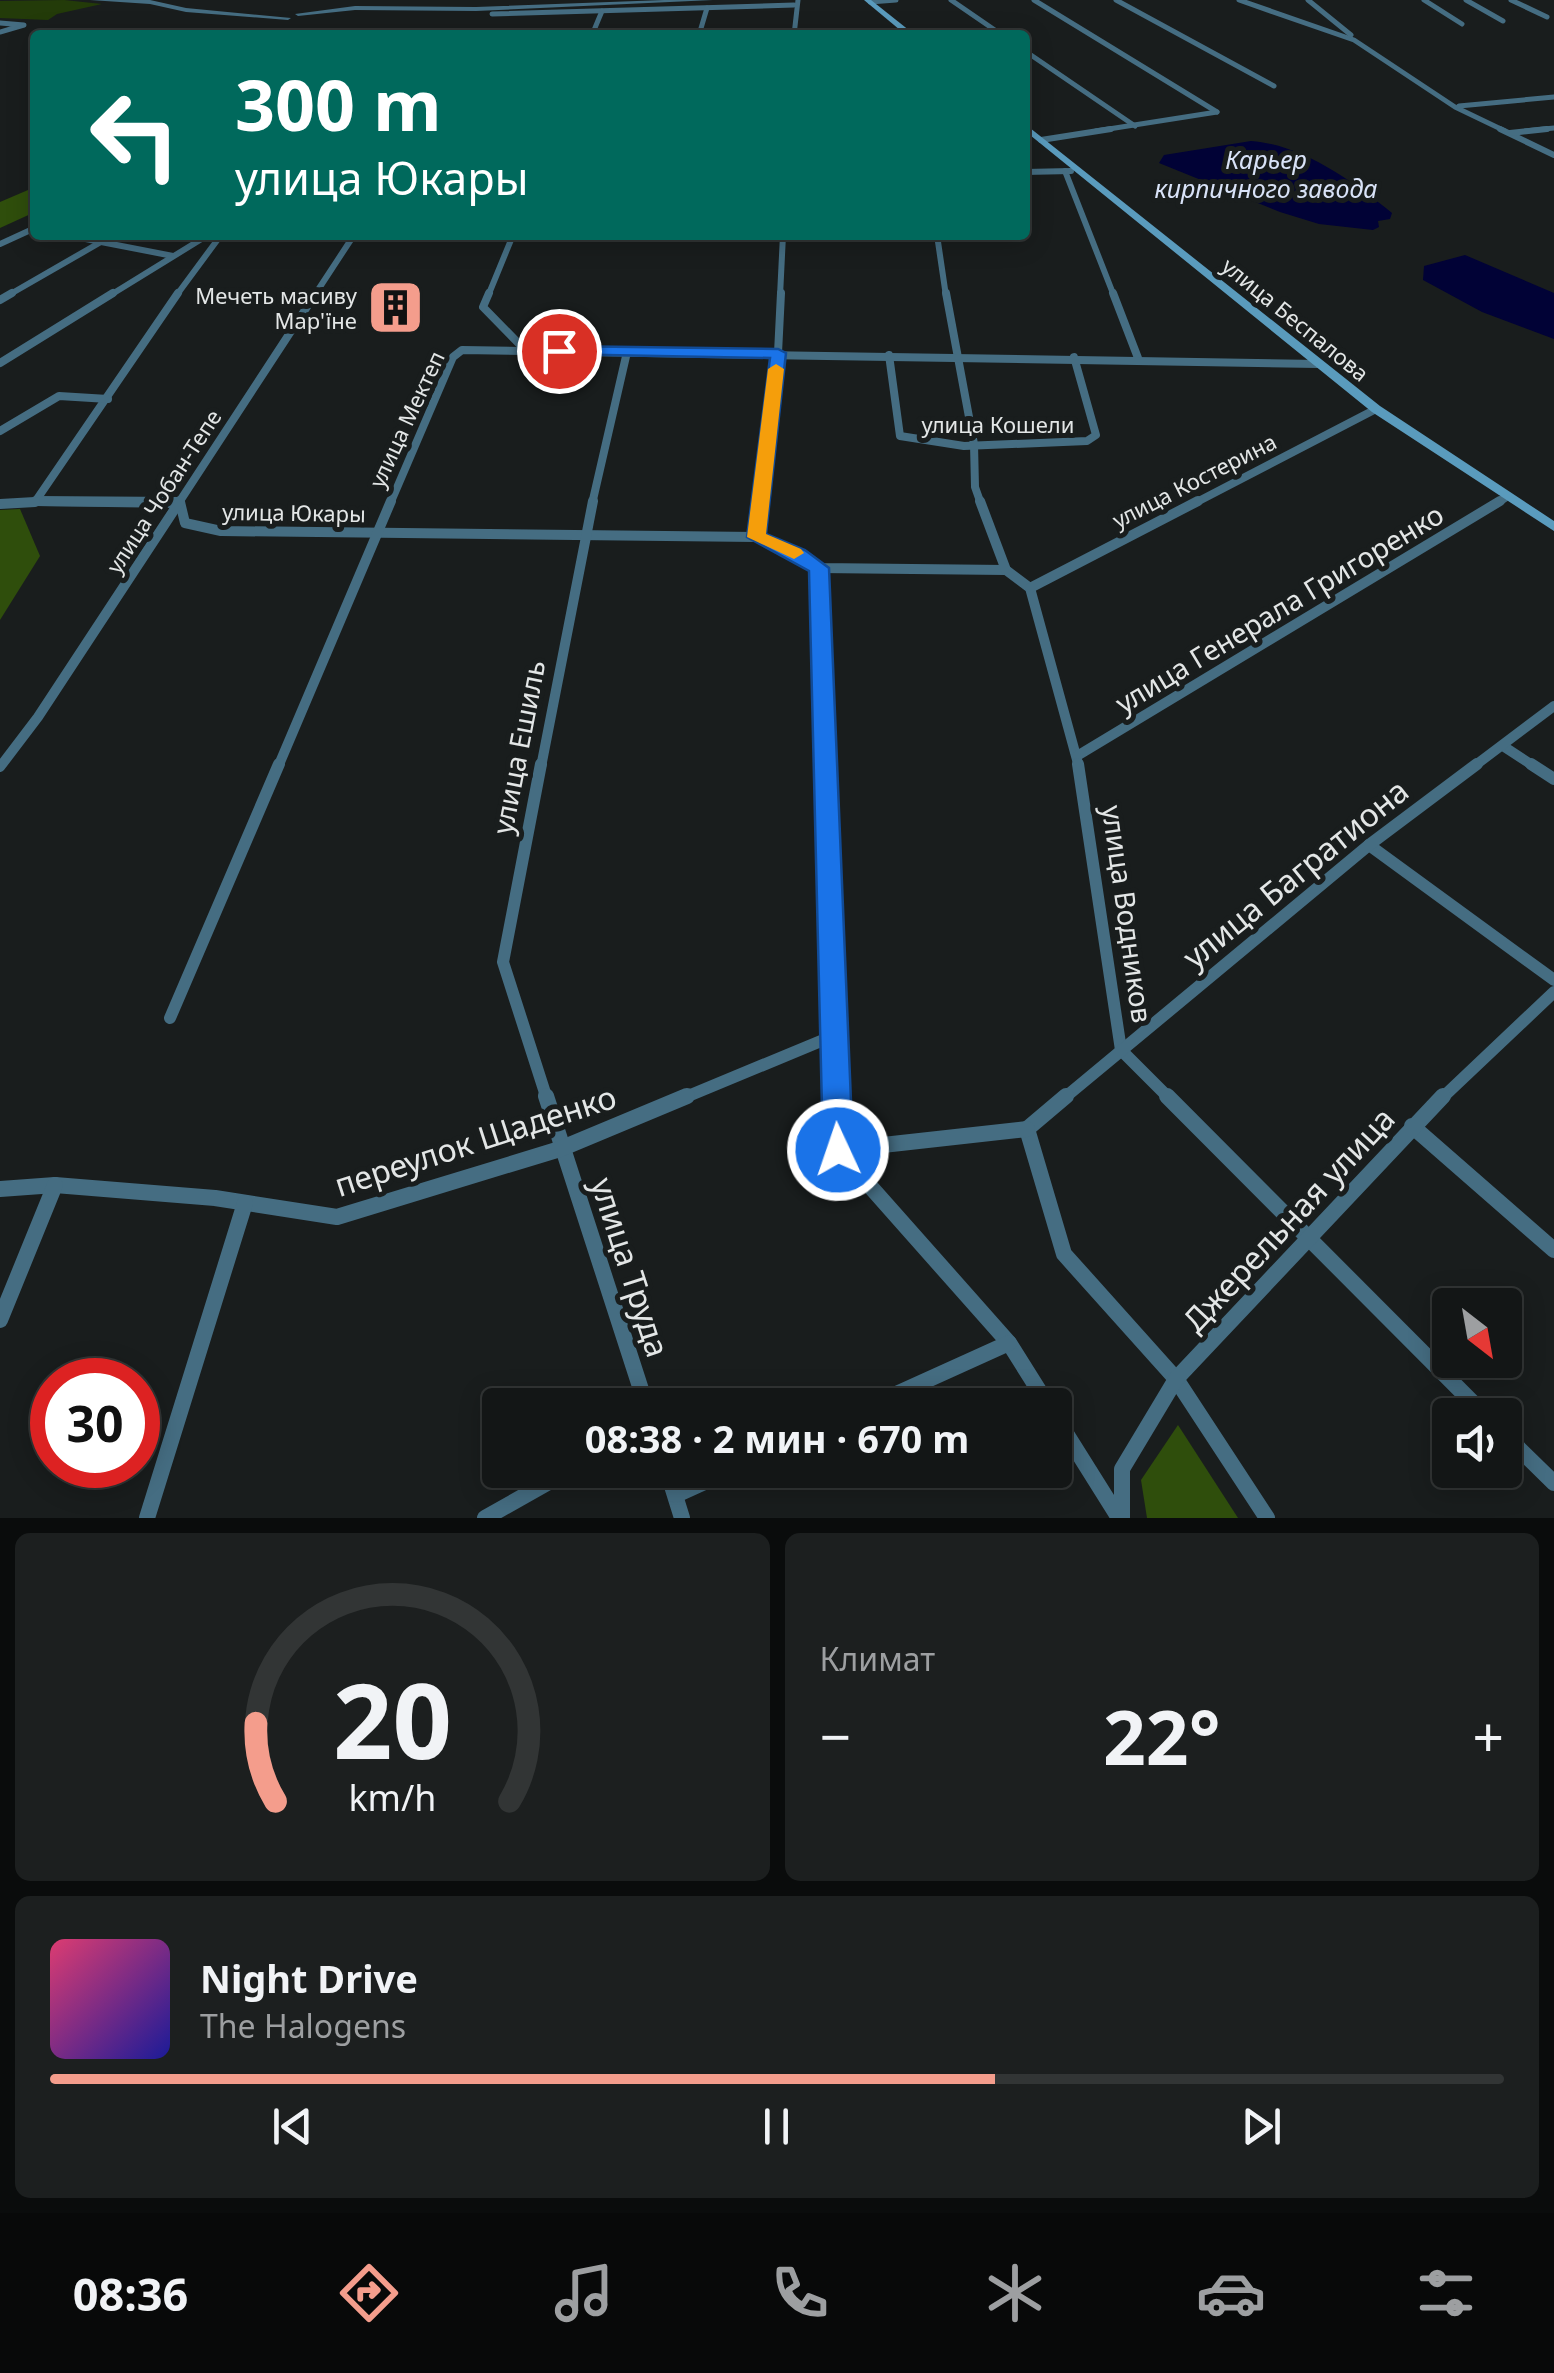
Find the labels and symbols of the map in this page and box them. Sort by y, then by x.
water label: Карьер кирпичного завода [1154,142,1378,205]
street label: улица Беспалова [1216,250,1376,388]
building icon: Мечеть масиву Мар'їне [366,278,426,338]
place label: Мечеть масиву Мар'їне [195,280,358,335]
pin [517,309,602,394]
street label: улица Мектеп [361,346,451,492]
street label: улица Чобан-Тепе [99,403,227,579]
street label: улица Кошели [922,409,1074,439]
street label: улица Костерина [1107,426,1281,534]
street label: улица Генерала Григоренко [1108,495,1450,721]
street label: улица Юкары [222,496,366,528]
street label: улица Ешиль [483,657,553,837]
street label: улица Багратиона [1173,769,1417,977]
street label: улица Водников [1094,803,1162,1025]
street label: переулок Щаденко [329,1074,621,1206]
street label: Джерельная улица [1172,1097,1404,1341]
position arrow [786,1098,890,1202]
street label: улица Труда [582,1172,680,1362]
north arrow [1432,1288,1522,1378]
speed limit sign: 30 [30,1358,160,1488]

